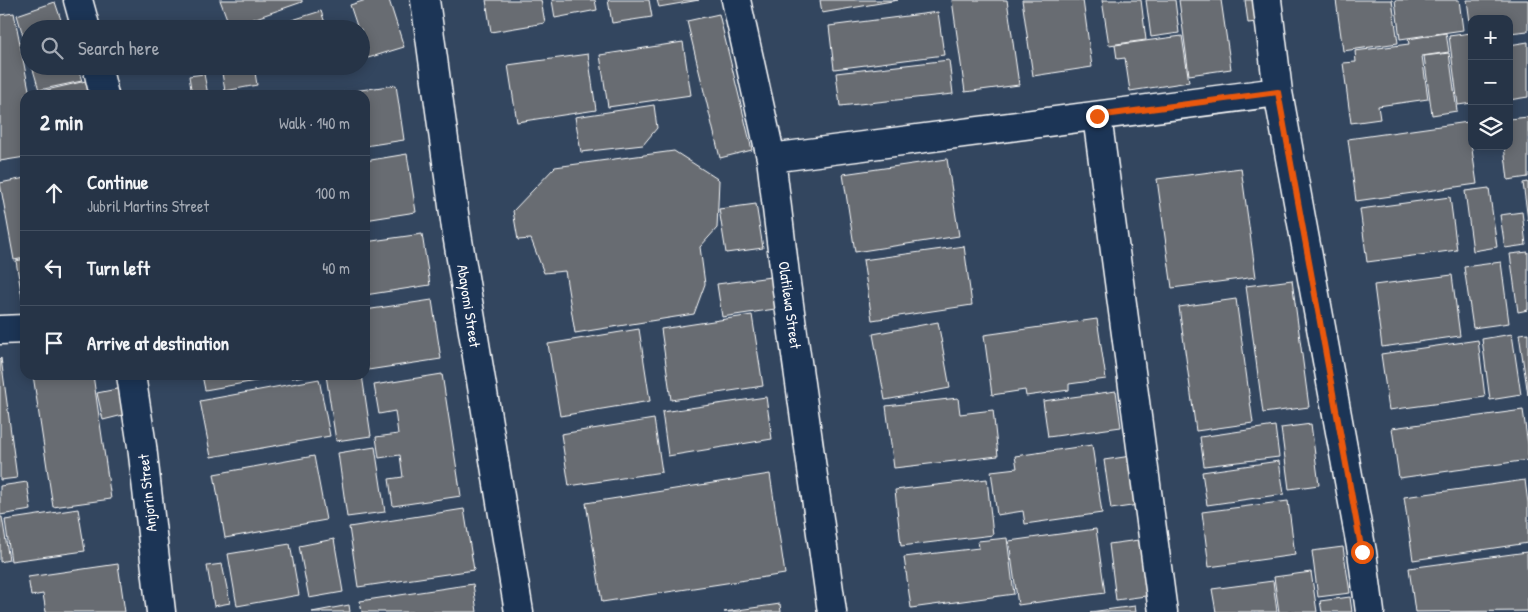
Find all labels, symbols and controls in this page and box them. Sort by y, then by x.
map controls [1468,15,1513,150]
button: + [1468,15,1513,60]
search box [20,20,370,75]
icon: search [38,34,66,62]
text: Search here [78,35,159,61]
button: − [1468,60,1513,105]
route end [1086,105,1109,128]
button: layers [1468,105,1513,150]
text: 2 min [40,108,83,137]
text: Walk · 140 m [279,112,350,134]
text: Continue [87,169,148,195]
icon: ahead [40,179,68,207]
text: 100 m [315,182,350,204]
text: Jubril Martins Street [87,195,209,217]
icon: left [40,254,68,282]
text: Turn left [87,255,150,281]
text: 40 m [322,257,350,279]
street label: Olatilewa Street [773,260,807,351]
street label: Abayomi Street [452,263,486,350]
icon: arrive [40,329,68,357]
text: Arrive at destination [87,330,229,356]
street label: Anjorin Street [132,452,162,533]
route start [1351,541,1374,564]

